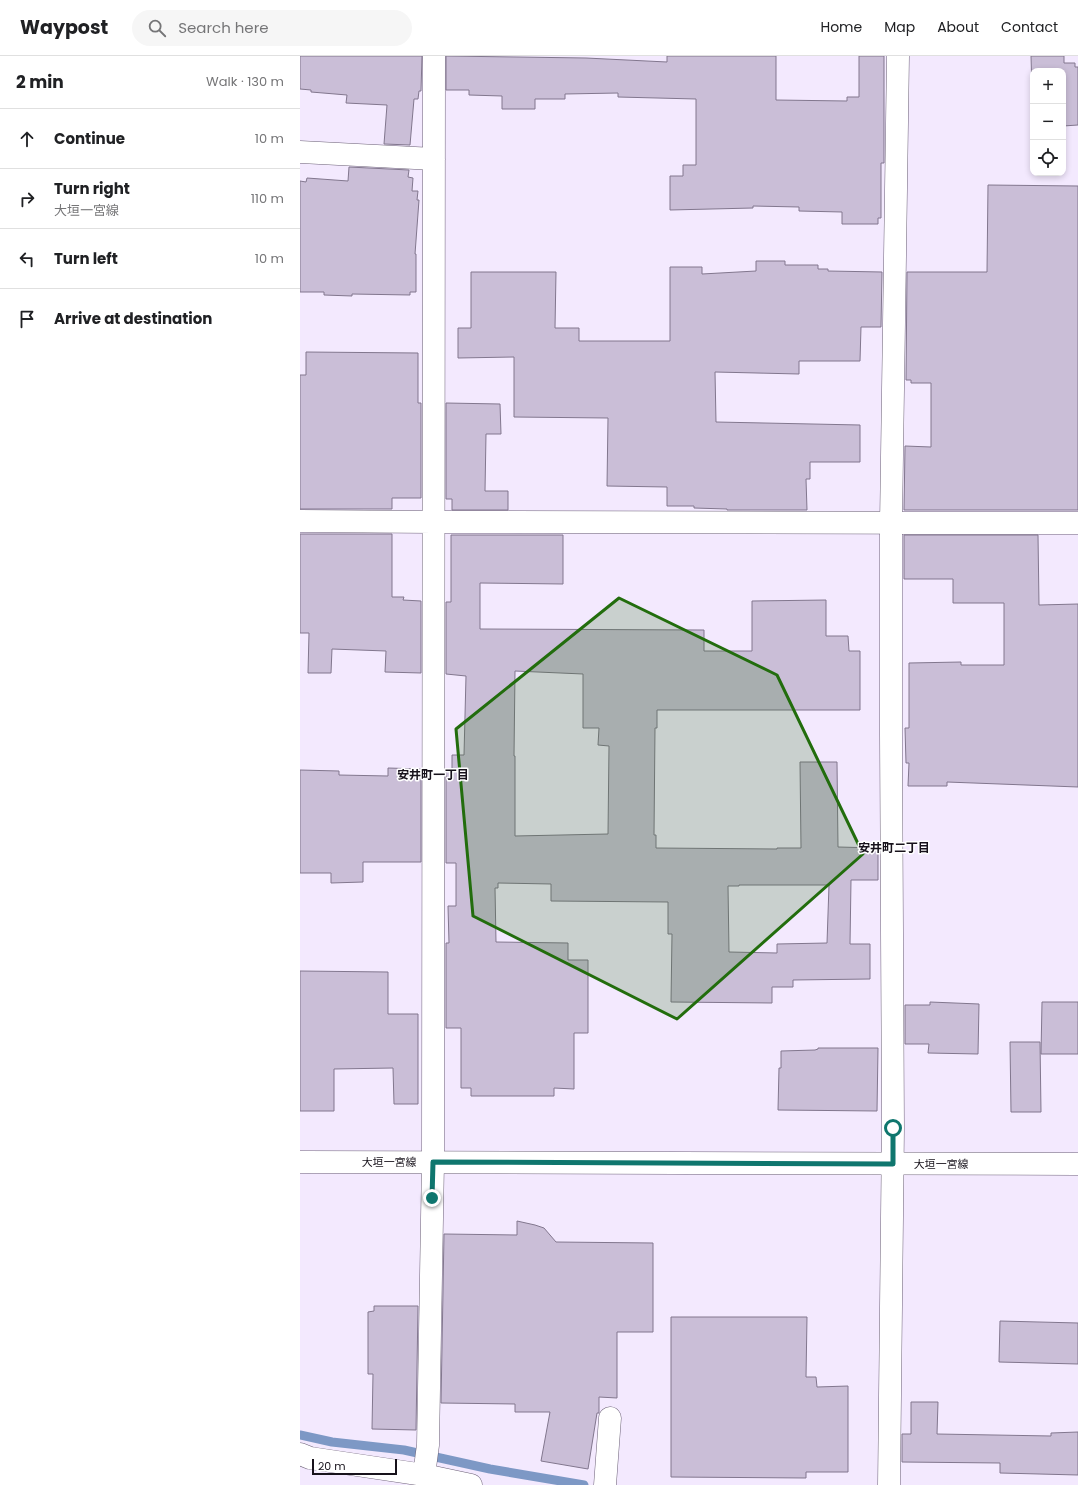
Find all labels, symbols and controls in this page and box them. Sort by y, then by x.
search box [132,10,412,46]
text: Waypost [20,14,108,41]
icon: search [146,17,168,39]
text: Search here [178,17,269,38]
text: Home [820,17,862,37]
text: Map [884,17,915,37]
text: About [937,17,979,37]
text: Contact [1001,17,1058,37]
map controls [1030,68,1066,176]
button: + [1030,68,1066,104]
text: 2 min [16,70,64,94]
text: Walk · 130 m [206,72,284,91]
button: − [1030,104,1066,140]
icon: ahead [16,128,38,150]
text: Continue [54,128,125,149]
text: 10 m [255,129,284,148]
button: locate [1030,140,1066,176]
text: Turn right [54,178,130,199]
icon: right [16,188,38,210]
text: 110 m [251,189,284,208]
text: 大垣一宮線 [54,201,119,220]
icon: left [16,248,38,270]
text: Turn left [54,248,118,269]
text: 10 m [255,249,284,268]
icon: arrive [16,308,38,330]
text: Arrive at destination [54,308,212,329]
district label: 安井町一丁目 [397,766,469,783]
district label: 安井町二丁目 [858,839,930,856]
route start [884,1119,902,1137]
street label: 大垣一宮線 [362,1154,417,1170]
street label: 大垣一宮線 [914,1156,969,1172]
route end [423,1189,441,1207]
scale bar [312,1457,397,1476]
text: 20 m [318,1458,346,1474]

